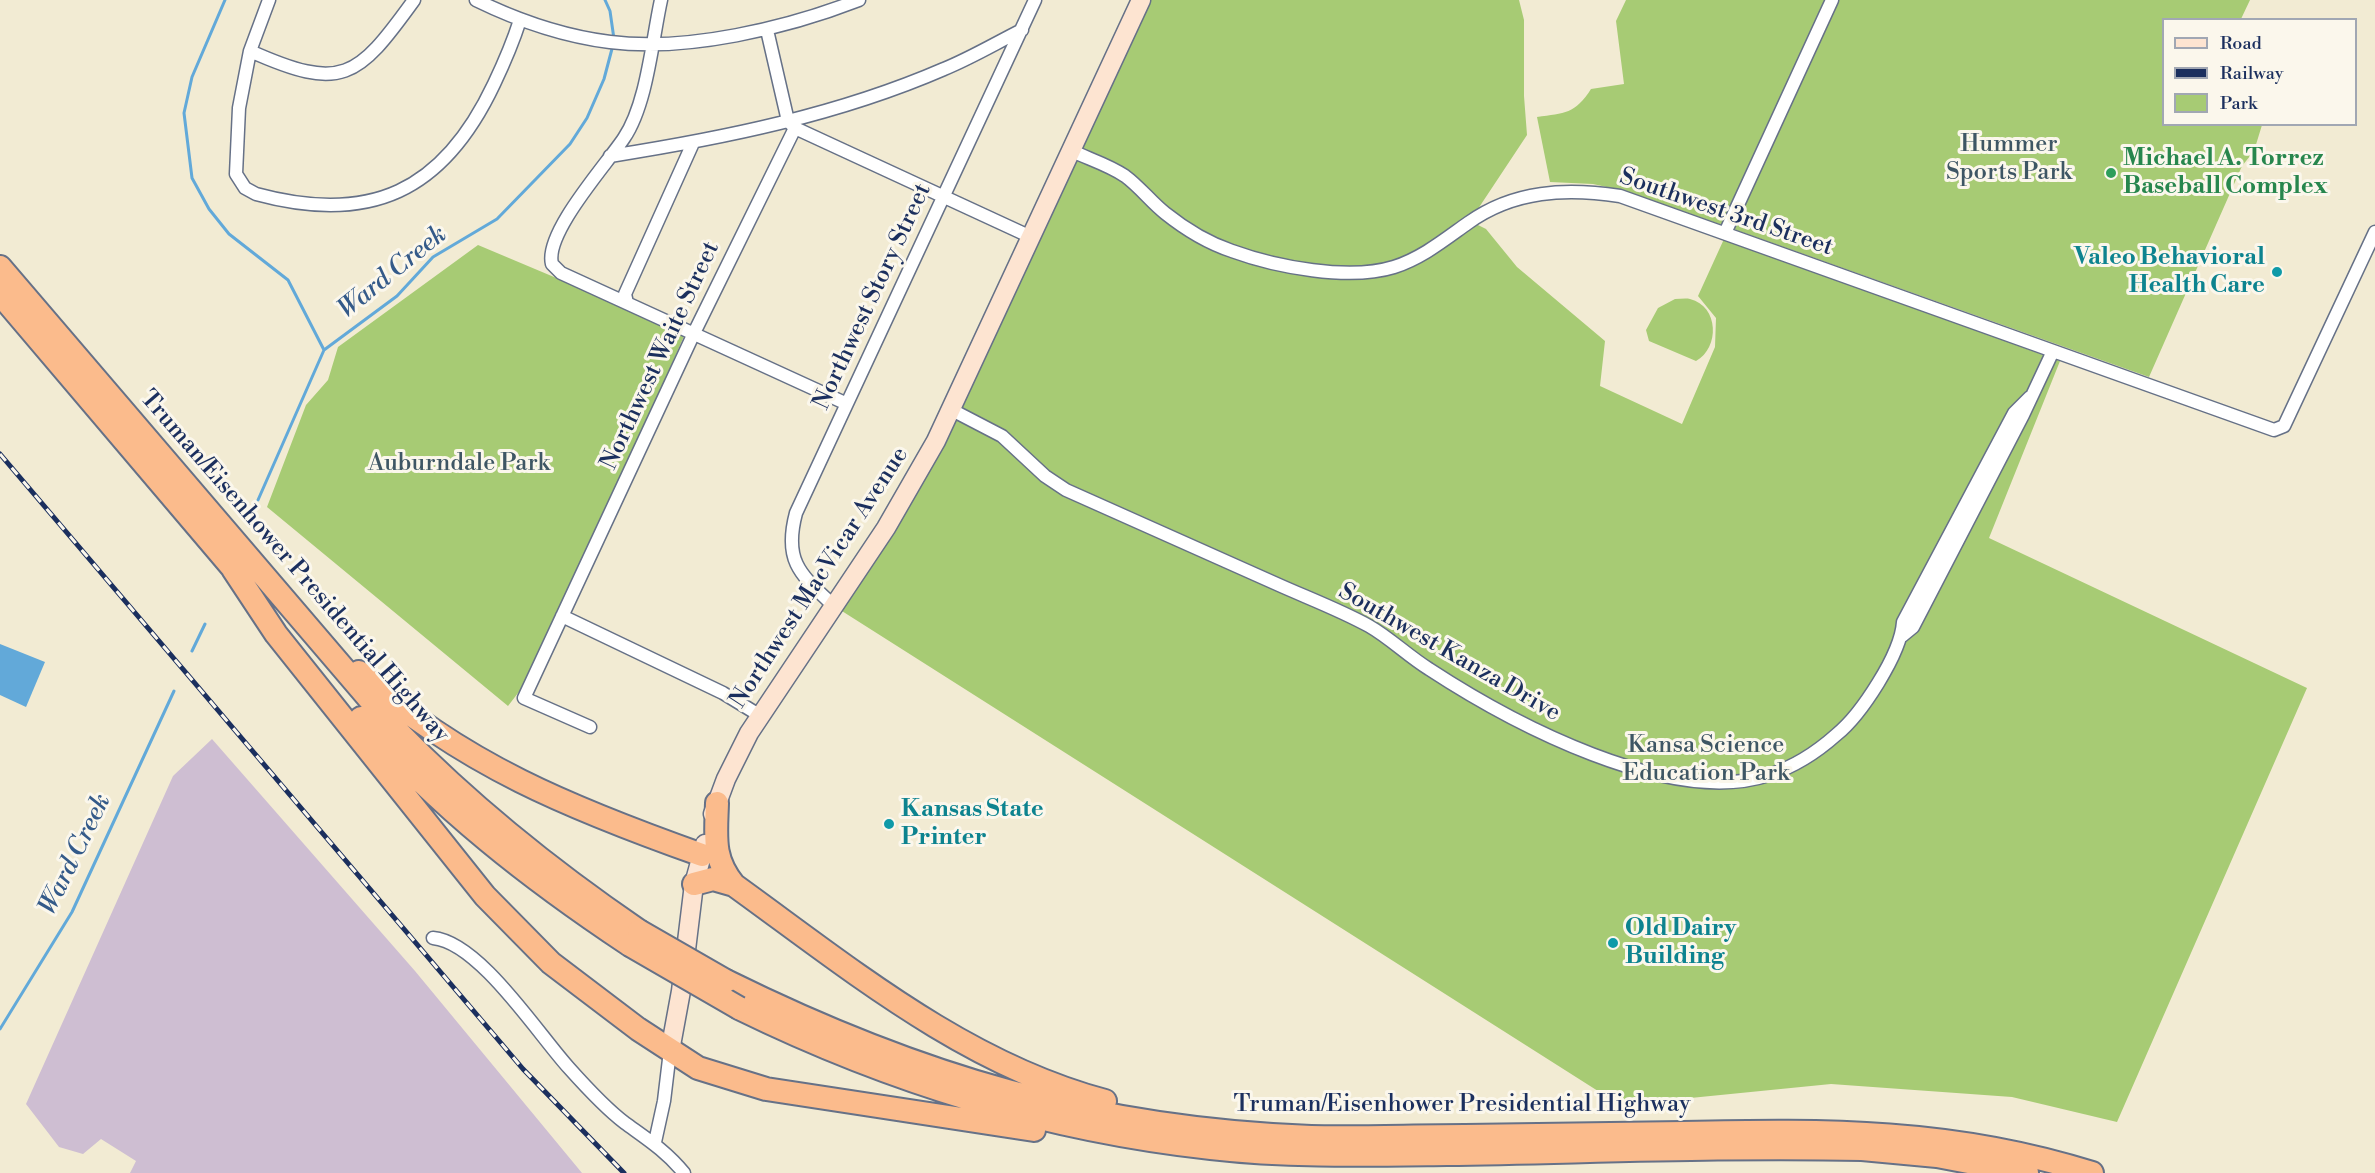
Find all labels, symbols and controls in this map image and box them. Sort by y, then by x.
legend [2162,18,2357,126]
text: Road [2220,32,2262,55]
text: Railway [2220,62,2283,85]
text: Park [2220,92,2257,115]
park label: Hummer Sports Park [1946,131,2072,187]
place label: Michael A. Torrez Baseball Complex [2123,145,2328,201]
street label: Southwest 3rd Street [1616,163,1836,263]
marker: Michael A. Torrez Baseball Complex [2104,166,2118,180]
street label: Northwest Story Street [808,179,938,415]
water label: Ward Creek [332,220,454,326]
street label: Northwest Waite Street [595,237,727,475]
place label: Valeo Behavioral Health Care [2074,244,2265,300]
marker: Valeo Behavioral Health Care [2270,265,2284,279]
street label: Truman/Eisenhower Presidential Highway [133,385,455,749]
street label: Northwest MacVicar Avenue [725,442,915,714]
park label: Auburndale Park [368,450,550,478]
street label: Southwest Kanza Drive [1333,578,1565,728]
park label: Kansa Science Education Park [1622,732,1790,788]
water label: Ward Creek [33,789,119,921]
place label: Kansas State Printer [901,796,1044,852]
marker: Kansas State Printer [882,817,896,831]
place label: Old Dairy Building [1625,915,1736,971]
marker: Old Dairy Building [1606,936,1620,950]
street label: Truman/Eisenhower Presidential Highway [1233,1091,1691,1119]

